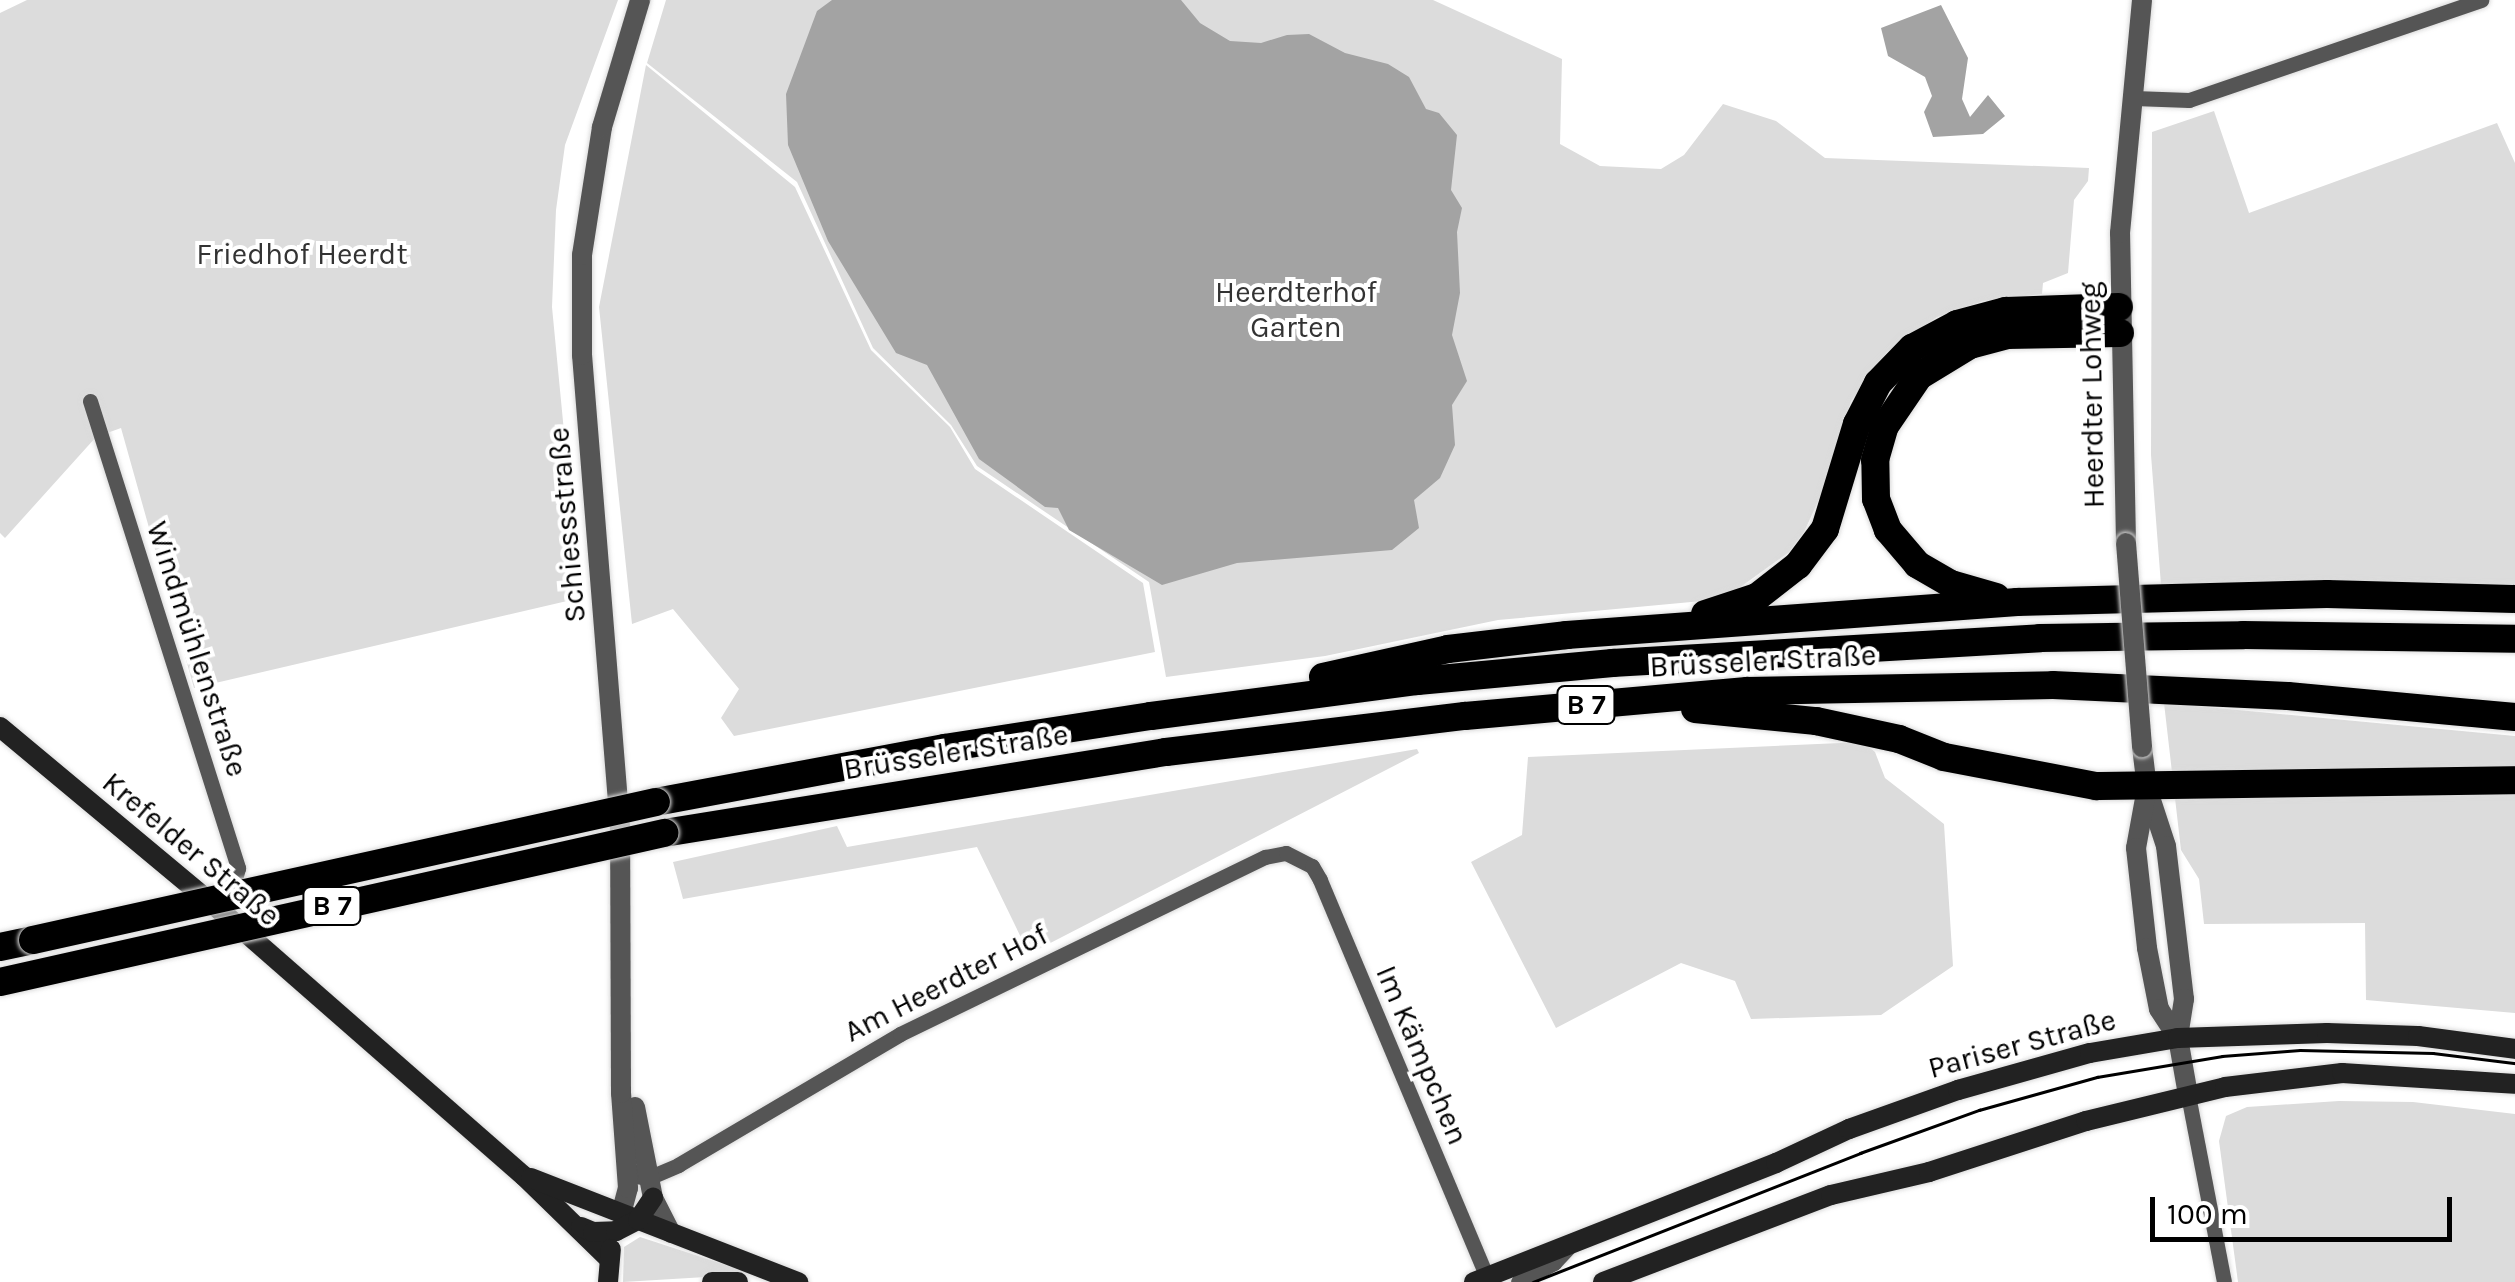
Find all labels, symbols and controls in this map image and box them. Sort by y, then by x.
park label: Friedhof Heerdt [196,236,408,272]
park label: Heerdterhof Garten [1215,274,1377,344]
street label: Heerdter Lohweg [2072,281,2112,509]
street label: Schiessstraße [541,426,593,624]
street label: Windmühlenstraße [139,517,255,781]
street label: Brüsseler Straße [1649,637,1877,685]
road number: B 7 [1556,682,1616,728]
street label: Brüsseler Straße [841,716,1071,788]
street label: Krefelder Straße [95,764,287,934]
road number: B 7 [302,883,362,929]
street label: Am Heerdter Hof [838,916,1054,1050]
street label: Im Kämpchen [1368,960,1476,1150]
street label: Pariser Straße [1924,1002,2120,1086]
scale bar [2155,1177,2458,1239]
text: 100 m [2167,1196,2248,1232]

